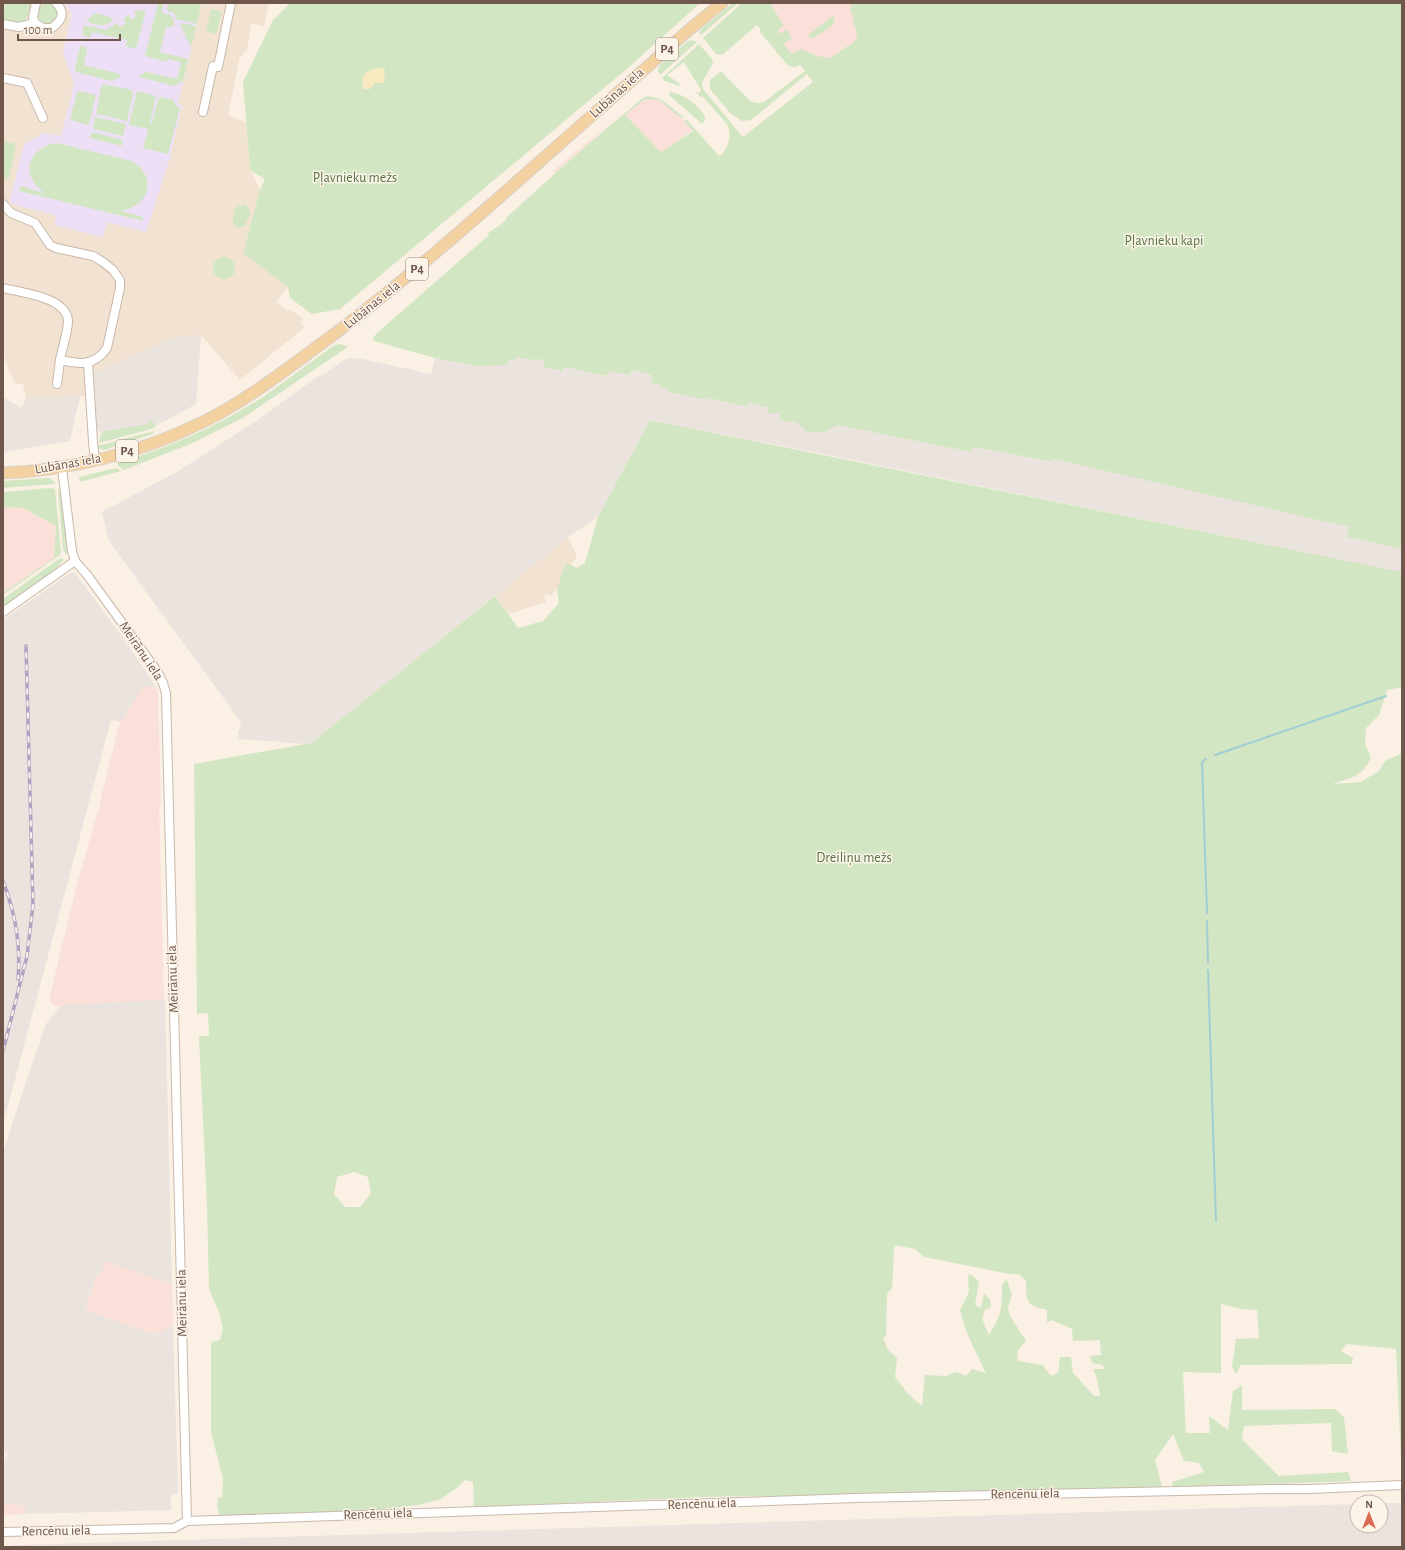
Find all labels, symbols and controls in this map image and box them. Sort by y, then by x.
scale bar [18,16,120,42]
text: 100 m [24,24,52,36]
road number: P4 [656,38,678,60]
street label: Lubānas iela [587,65,647,121]
park label: Pļavnieku mežs [313,171,397,186]
park label: Pļavnieku kapi [1125,234,1203,249]
road number: P4 [406,258,428,280]
street label: Lubānas iela [341,278,403,332]
road number: P4 [116,440,138,462]
street label: Lubānas iela [34,451,103,477]
street label: Meirānu iela [116,619,166,683]
park label: Dreiliņu mežs [816,851,892,866]
street label: Meirānu iela [165,944,181,1013]
street label: Meirānu iela [174,1268,190,1337]
street label: Rencēnu iela [990,1486,1060,1502]
north arrow [1349,1494,1389,1534]
street label: Rencēnu iela [667,1496,737,1512]
text: N [1365,1499,1373,1510]
street label: Rencēnu iela [343,1506,413,1522]
street label: Rencēnu iela [21,1523,91,1539]

